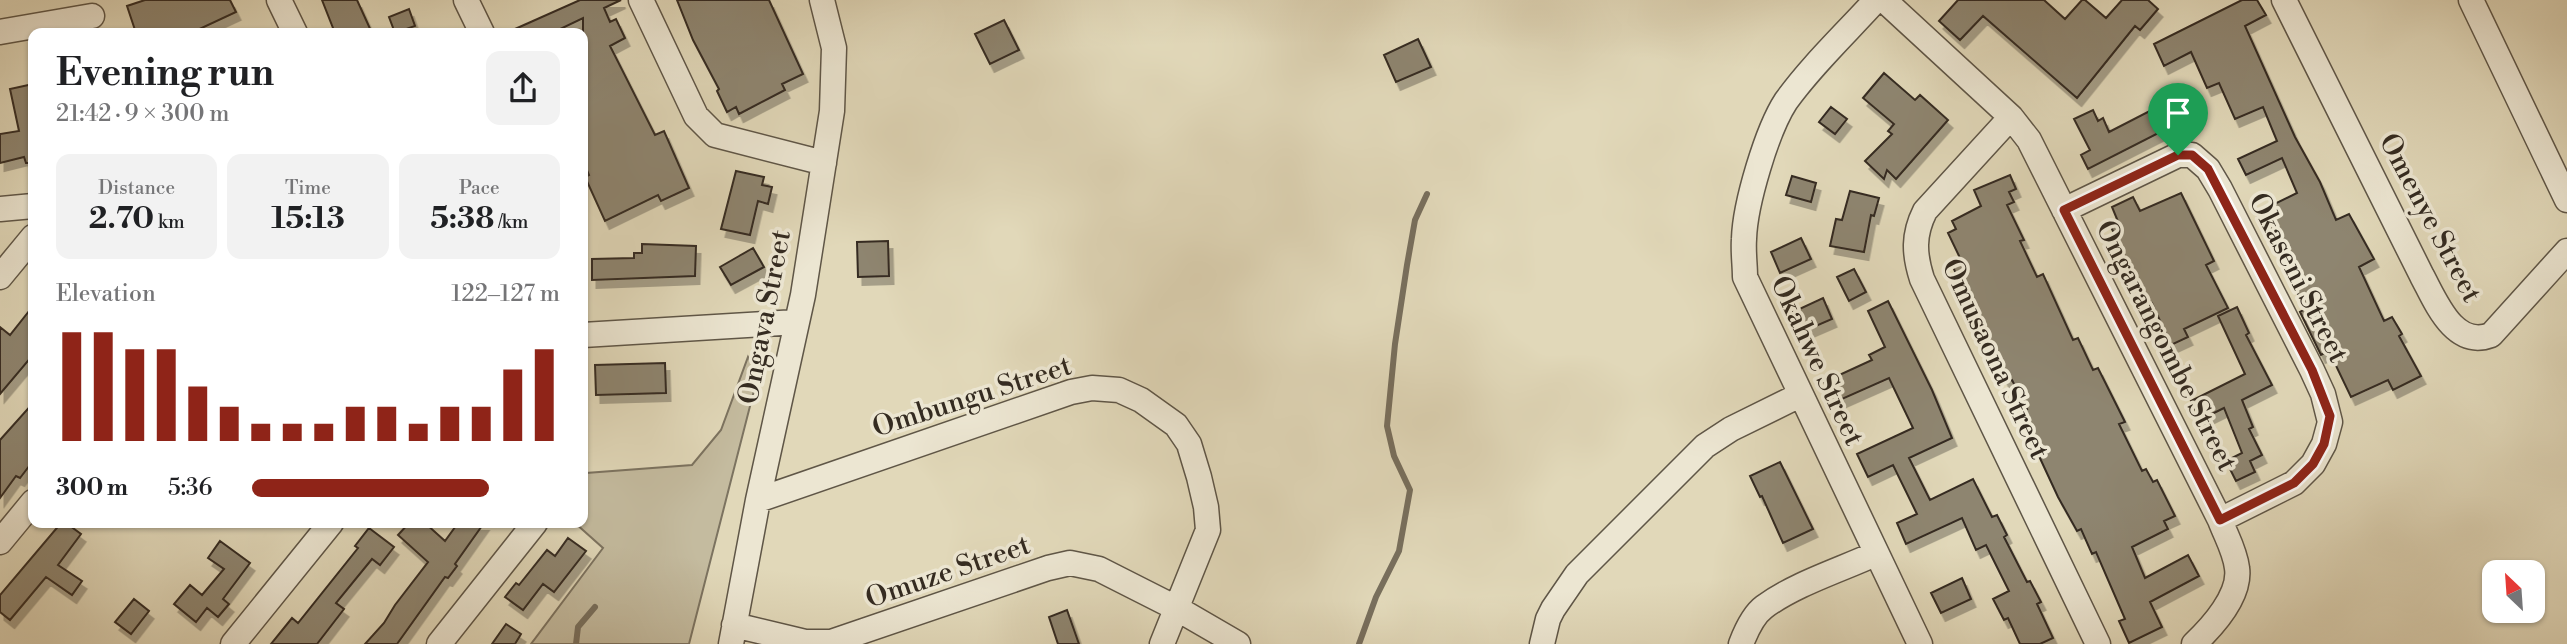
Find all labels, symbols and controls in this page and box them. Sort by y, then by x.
text: Evening run [56,50,274,97]
button: share [486,51,560,125]
pin [2148,83,2208,155]
icon: arrive [2159,94,2197,132]
text: 21:42 · 9 × 300 m [56,100,229,128]
street label: Omenye Street [2371,128,2489,308]
text: Distance [98,176,175,200]
text: Time [285,176,331,200]
text: Pace [459,176,500,200]
street label: Okaseni Street [2240,187,2356,369]
text: 2.70 [89,200,154,238]
text: 15:13 [271,200,345,238]
text: 5:38 [430,200,494,238]
text: km [154,210,185,234]
text: /km [494,210,528,234]
street label: Ongarangombe Street [2088,215,2244,477]
street label: Ongava Street [731,227,799,407]
street label: Omusaona Street [1933,253,2057,465]
street label: Okahwe Street [1762,271,1872,451]
text: Elevation [56,280,156,308]
text: 122–127 m [451,280,560,308]
street label: Ombungu Street [868,348,1076,446]
text: 300 m [56,474,128,502]
text: 5:36 [168,474,213,502]
street label: Omuze Street [861,527,1035,617]
north arrow [2482,560,2544,623]
map controls [2482,560,2545,623]

